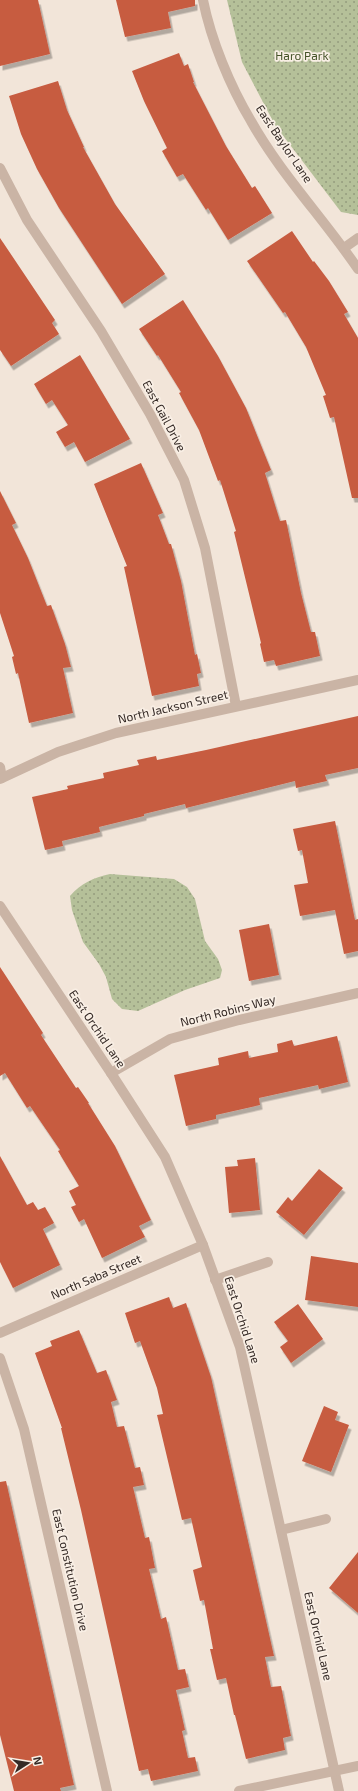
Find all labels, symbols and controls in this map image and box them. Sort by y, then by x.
park label: Haro Park [275,48,329,62]
street label: East Baylor Lane [254,102,316,185]
street label: East Gail Drive [140,378,189,453]
street label: North Jackson Street [116,686,230,726]
street label: East Orchid Lane [67,987,129,1070]
street label: North Robins Way [178,991,278,1029]
street label: North Saba Street [48,1251,143,1301]
street label: East Orchid Lane [222,1274,264,1365]
street label: East Constitution Drive [50,1507,92,1632]
street label: East Orchid Lane [302,1590,336,1682]
north arrow [8,1743,48,1783]
text: N [31,1756,45,1766]

